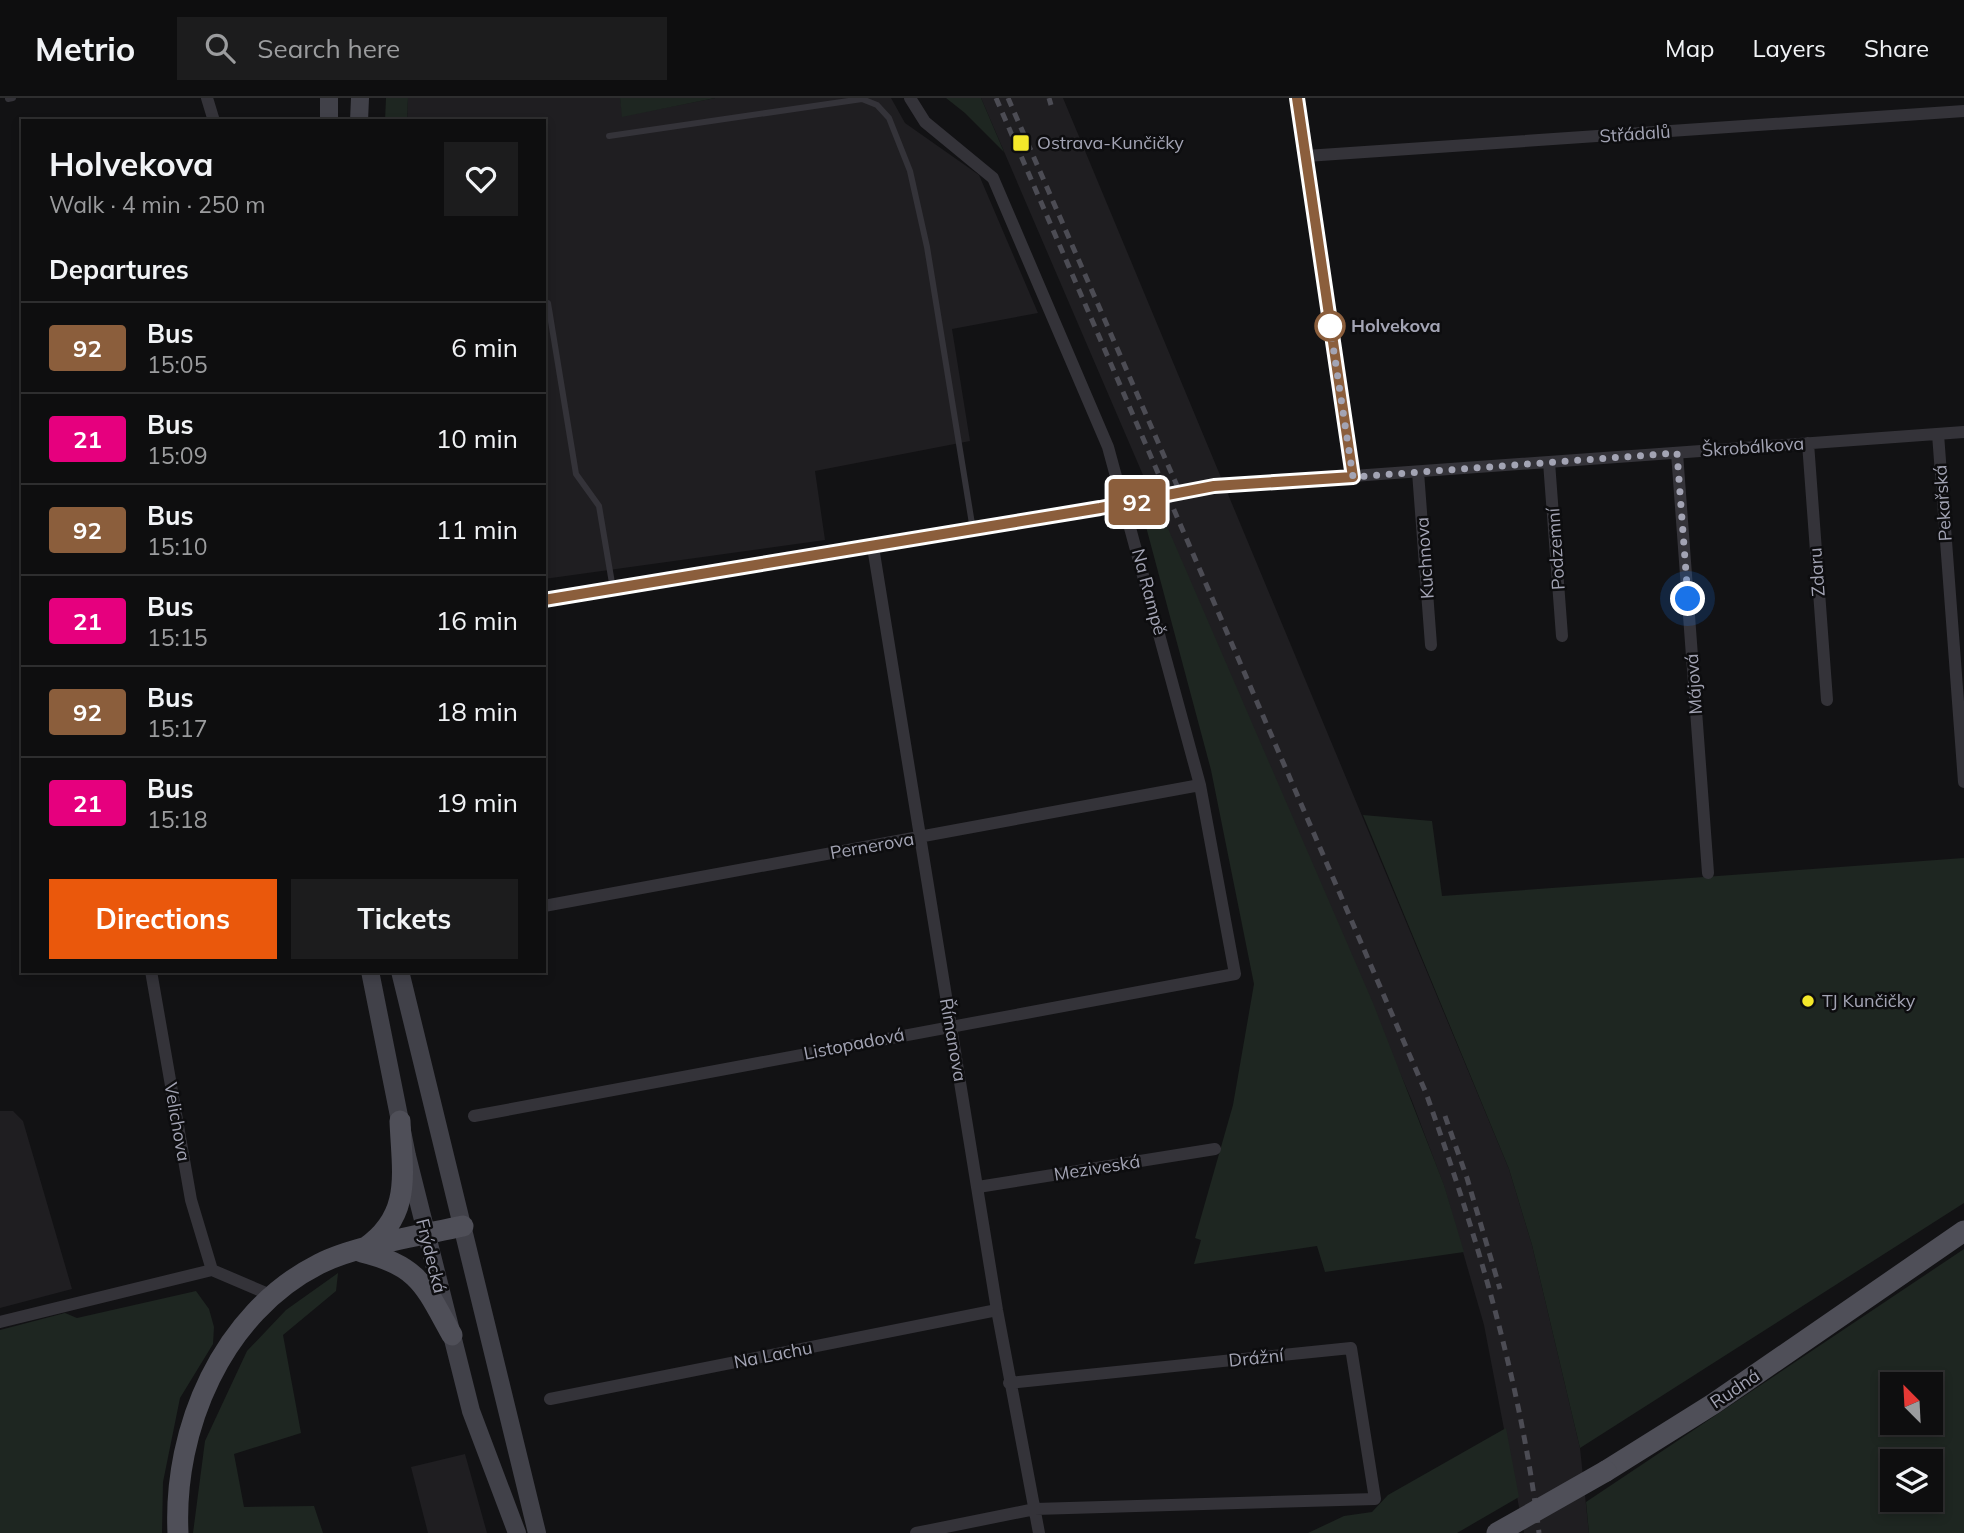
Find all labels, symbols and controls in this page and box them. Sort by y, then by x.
search box [177,17,667,80]
text: Metrio [35,28,135,69]
icon: search [201,29,239,67]
text: Search here [257,32,400,65]
text: Map [1665,33,1714,63]
text: Layers [1752,33,1826,63]
text: Share [1864,33,1929,63]
street label: Střádalů [1599,120,1671,147]
place label: Ostrava-Kunčičky [1037,131,1184,154]
marker: Ostrava-Kunčičky [1011,133,1031,153]
button: heart [444,142,518,216]
text: Holvekova [49,143,214,184]
text: Walk · 4 min · 250 m [49,190,266,219]
text: Departures [49,253,189,286]
marker: Holvekova [1315,311,1345,341]
place label: Holvekova [1351,314,1441,337]
text: Bus [147,317,193,350]
text: 6 min [451,331,518,364]
text: 92 [73,333,102,363]
text: 15:05 [147,350,207,379]
text: Bus [147,408,193,441]
text: 10 min [436,422,518,455]
text: 21 [73,424,102,454]
street label: Škrobálkova [1701,431,1805,462]
text: 15:09 [147,441,207,470]
street label: Pekařská [1928,464,1957,542]
line badge: 92 [1106,479,1168,525]
text: 92 [1123,487,1151,517]
text: Bus [147,499,193,532]
street label: Podzemní [1541,506,1570,591]
text: 11 min [436,513,518,546]
text: 92 [73,515,102,545]
street label: Kuchnova [1410,516,1439,600]
text: 15:10 [147,532,207,561]
street label: Na Rampě [1127,546,1172,638]
street label: Zdaru [1803,547,1830,597]
your location [1670,581,1705,616]
text: Bus [147,590,193,623]
text: 16 min [436,604,518,637]
text: 21 [73,606,102,636]
text: 15:15 [147,623,207,652]
street label: Májová [1680,653,1707,715]
text: Bus [147,681,193,714]
text: 18 min [436,695,518,728]
text: 92 [73,697,102,727]
text: 15:17 [147,714,207,743]
text: Bus [147,772,193,805]
text: 19 min [436,786,518,819]
text: 21 [73,788,102,818]
text: 15:18 [147,805,207,834]
street label: Pernerova [828,827,916,864]
button: Directions [49,879,277,959]
button: Tickets [291,879,518,959]
place label: TJ Kunčičky [1822,989,1916,1012]
marker: TJ Kunčičky [1800,993,1816,1009]
street label: Římanova [935,996,972,1083]
street label: Listopadová [801,1022,906,1065]
street label: Velichova [159,1081,196,1163]
street label: Meziveská [1052,1149,1142,1186]
street label: Frýdecká [411,1216,452,1296]
street label: Na Lachu [732,1336,814,1373]
street label: Drážní [1227,1343,1286,1372]
street label: Rudná [1705,1364,1764,1413]
north arrow [1880,1372,1942,1435]
map controls [1880,1372,1943,1512]
button: layers [1880,1449,1943,1512]

